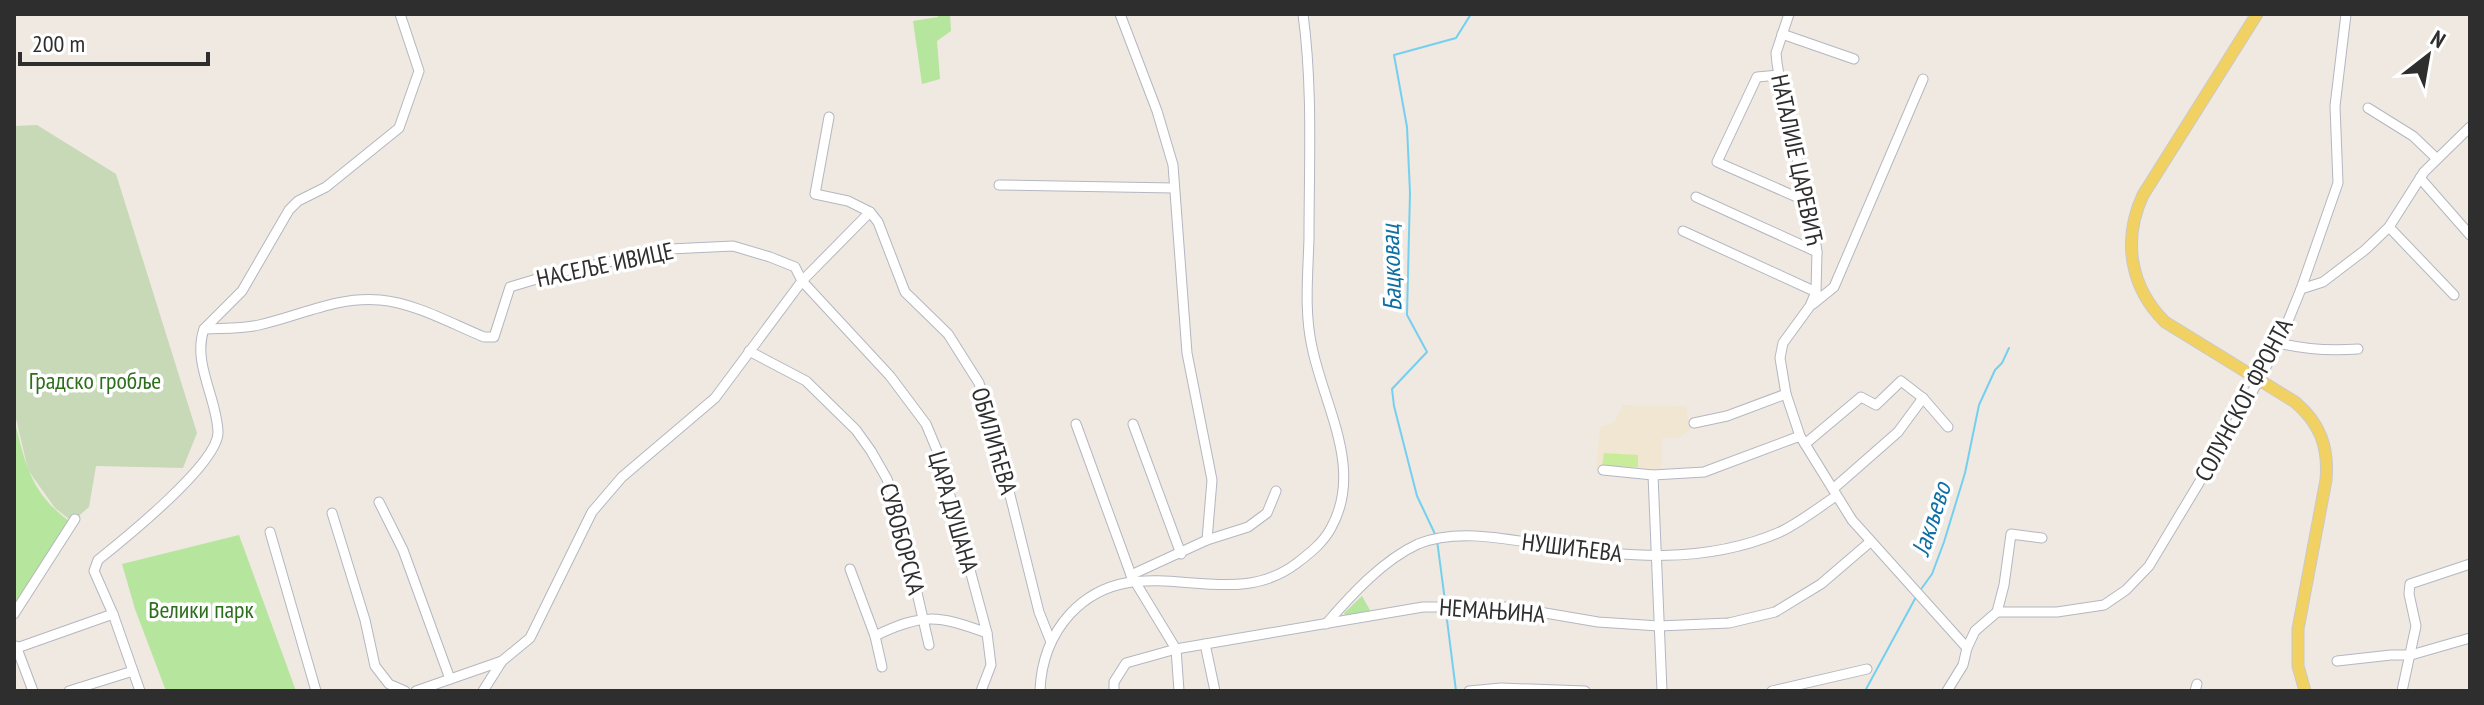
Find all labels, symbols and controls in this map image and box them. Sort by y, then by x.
scale bar [20,16,208,66]
north arrow [2388,16,2468,96]
text: N [2426,24,2451,54]
text: 200 m [32,28,85,59]
street label: НАТАЛИЈЕ ЦАРЕВИЋ [1764,71,1831,248]
water label: Бацковац [1372,223,1409,312]
street label: НАСЕЉЕ ИВИЦЕ [534,235,676,294]
street label: СОЛУНСКОГ ФРОНТА [2188,312,2300,487]
park label: Градско гробље [29,365,161,396]
street label: ОБИЛИЋЕВА [964,384,1025,498]
street label: ЦАРА ДУШАНА [921,448,986,577]
water label: Јакљево [1903,476,1958,561]
street label: СУВОБОРСКА [873,480,932,599]
street label: НУШИЋЕВА [1520,526,1625,569]
street label: НЕМАЊИНА [1438,591,1547,630]
park label: Велики парк [148,594,255,625]

